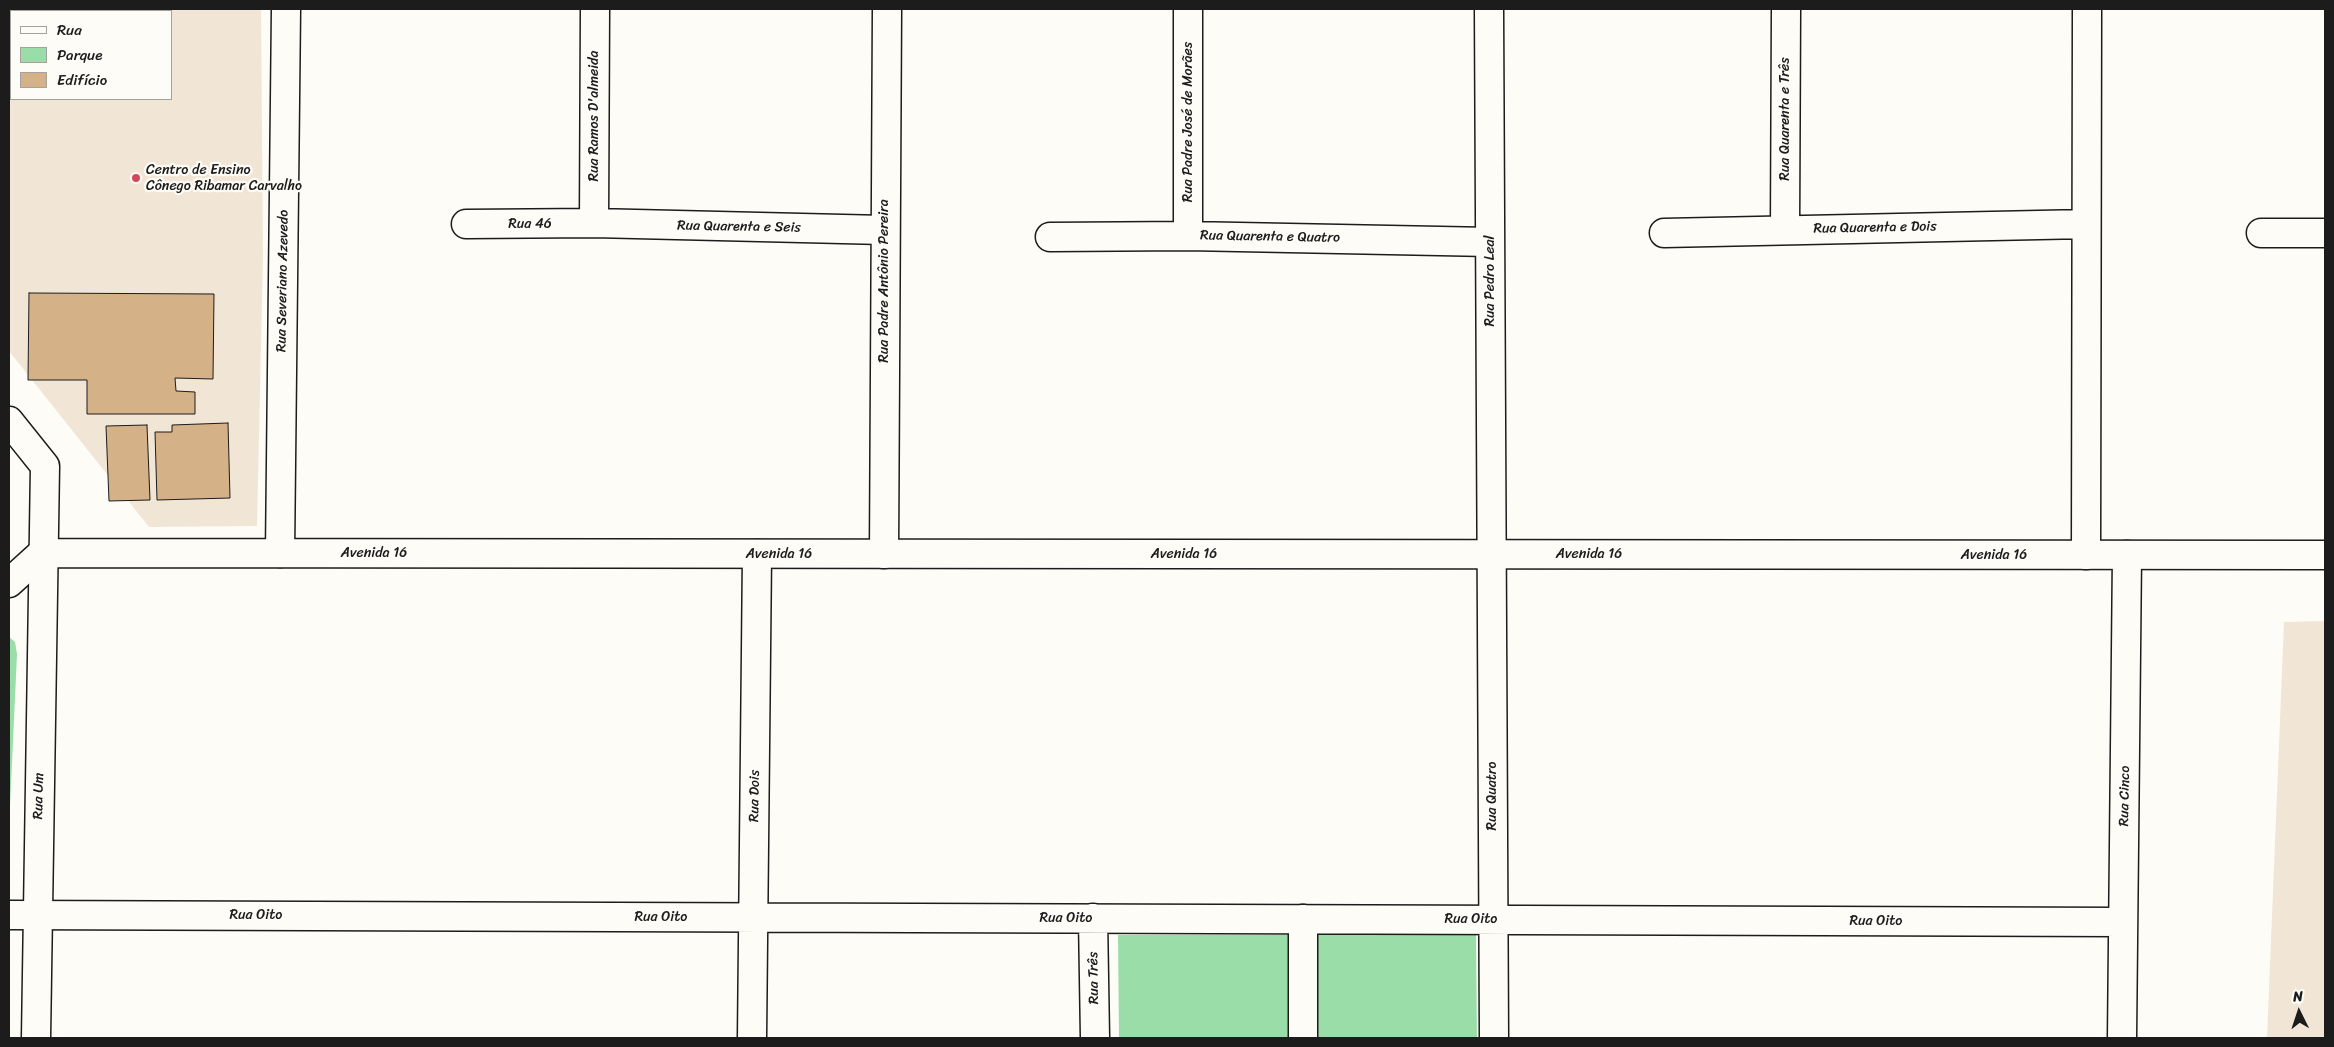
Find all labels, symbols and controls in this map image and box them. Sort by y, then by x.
legend [10,10,172,100]
text: Rua [57,17,82,43]
text: Parque [57,42,102,68]
street label: Rua Padre José de Morães [1180,42,1196,202]
street label: Rua Ramos D'almeida [586,51,602,181]
street label: Rua Quarenta e Três [1777,57,1793,181]
text: Edifício [57,67,107,93]
place label: Centro de Ensino Cônego Ribamar Carvalho [146,162,302,194]
marker: Centro de Ensino Cônego Ribamar Carvalho [130,172,142,184]
street label: Rua Padre Antônio Pereira [876,199,892,363]
street label: Rua Severiano Azevedo [273,210,293,352]
street label: Rua 46 [508,216,552,232]
street label: Rua Quarenta e Seis [677,218,801,236]
street label: Rua Quarenta e Dois [1813,219,1937,237]
street label: Rua Quarenta e Quatro [1200,227,1340,247]
street label: Rua Pedro Leal [1482,236,1498,326]
street label: Avenida 16 [341,545,407,561]
street label: Avenida 16 [746,546,812,562]
street label: Avenida 16 [1151,546,1217,562]
street label: Avenida 16 [1556,546,1622,562]
street label: Avenida 16 [1961,547,2027,563]
street label: Rua Quatro [1484,761,1500,831]
street label: Rua Cinco [2116,765,2134,827]
street label: Rua Dois [746,770,764,822]
street label: Rua Um [30,773,48,819]
street label: Rua Oito [230,907,282,923]
street label: Rua Oito [635,909,687,925]
street label: Rua Oito [1040,910,1092,926]
street label: Rua Oito [1445,911,1497,927]
street label: Rua Oito [1850,913,1902,929]
street label: Rua Três [1085,952,1103,1004]
text: N [2292,984,2304,1009]
north arrow [2274,987,2324,1037]

